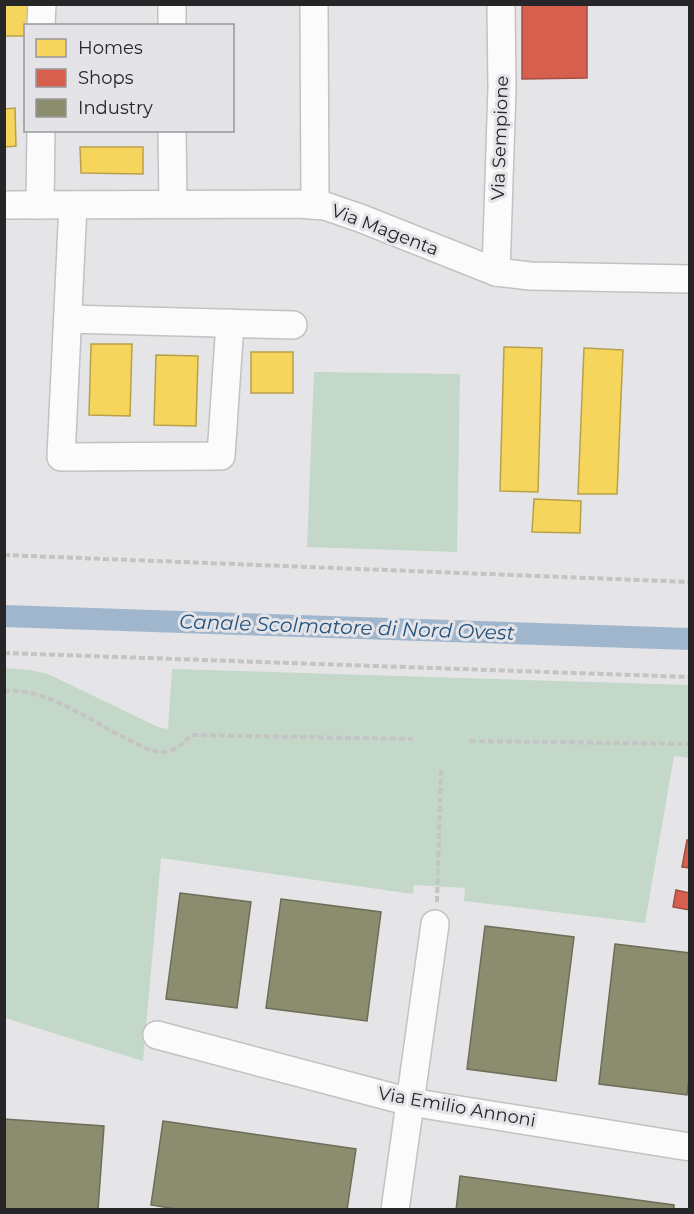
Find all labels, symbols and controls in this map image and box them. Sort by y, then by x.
legend [24,24,234,132]
text: Homes [78,37,143,59]
text: Shops [78,67,134,89]
street label: Via Sempione [487,75,513,201]
text: Industry [78,97,153,119]
street label: Via Magenta [328,199,442,261]
water label: Canale Scolmatore di Nord Ovest [179,609,515,645]
street label: Via Emilio Annoni [376,1082,538,1132]

